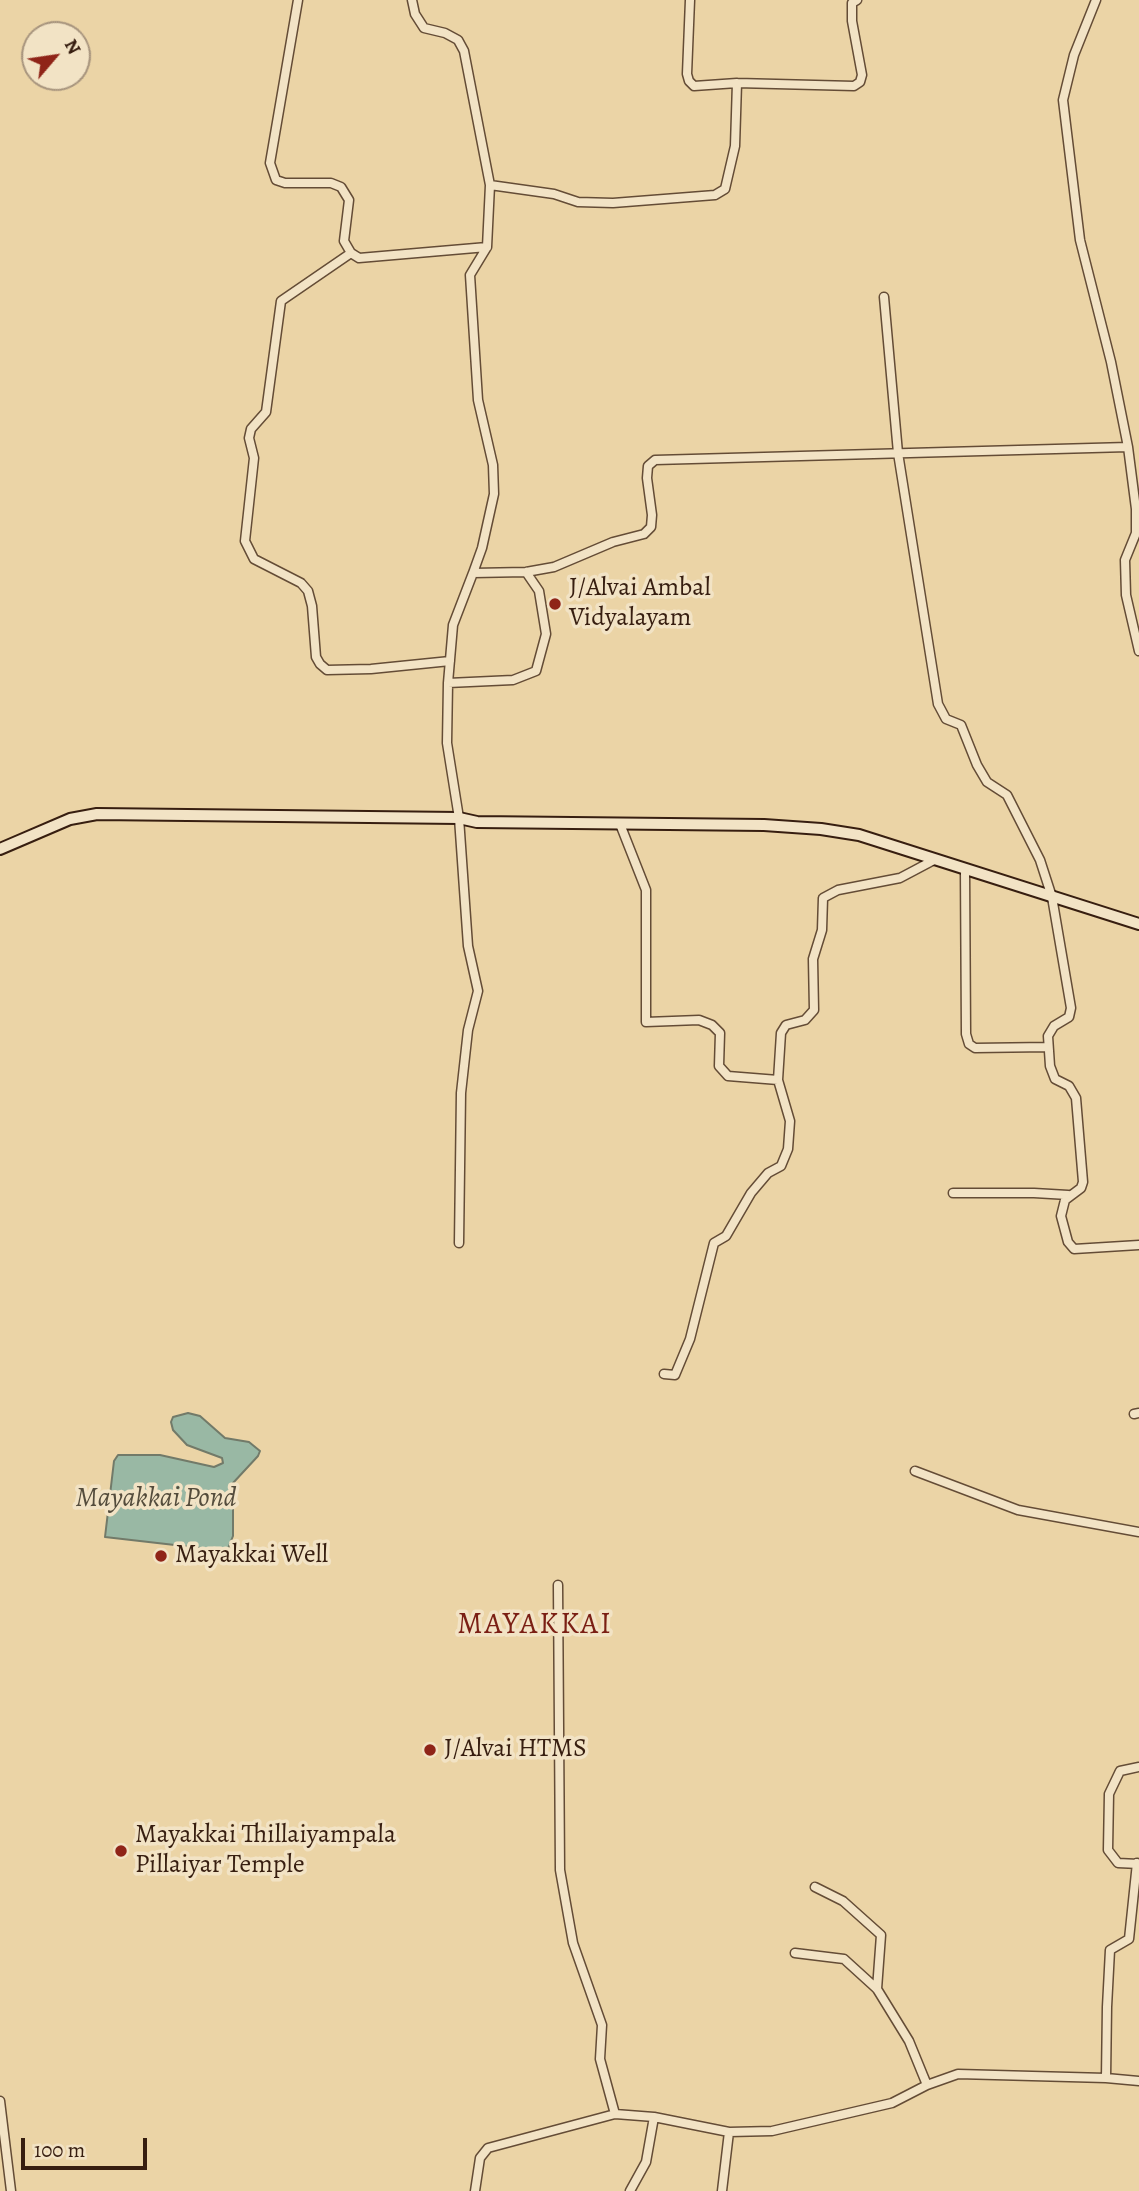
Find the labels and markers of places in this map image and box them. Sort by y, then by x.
place label: J/Alvai Ambal Vidyalayam [569,573,711,634]
marker: J/Alvai Ambal Vidyalayam [547,596,563,612]
place label: Mayakkai Well [175,1540,328,1572]
marker: Mayakkai Well [153,1548,169,1564]
place label: J/Alvai HTMS [444,1734,587,1766]
marker: J/Alvai HTMS [422,1742,438,1758]
place label: Mayakkai Thillaiyampala Pillaiyar Temple [135,1820,396,1882]
marker: Mayakkai Thillaiyampala Pillaiyar Temple [113,1843,129,1859]

